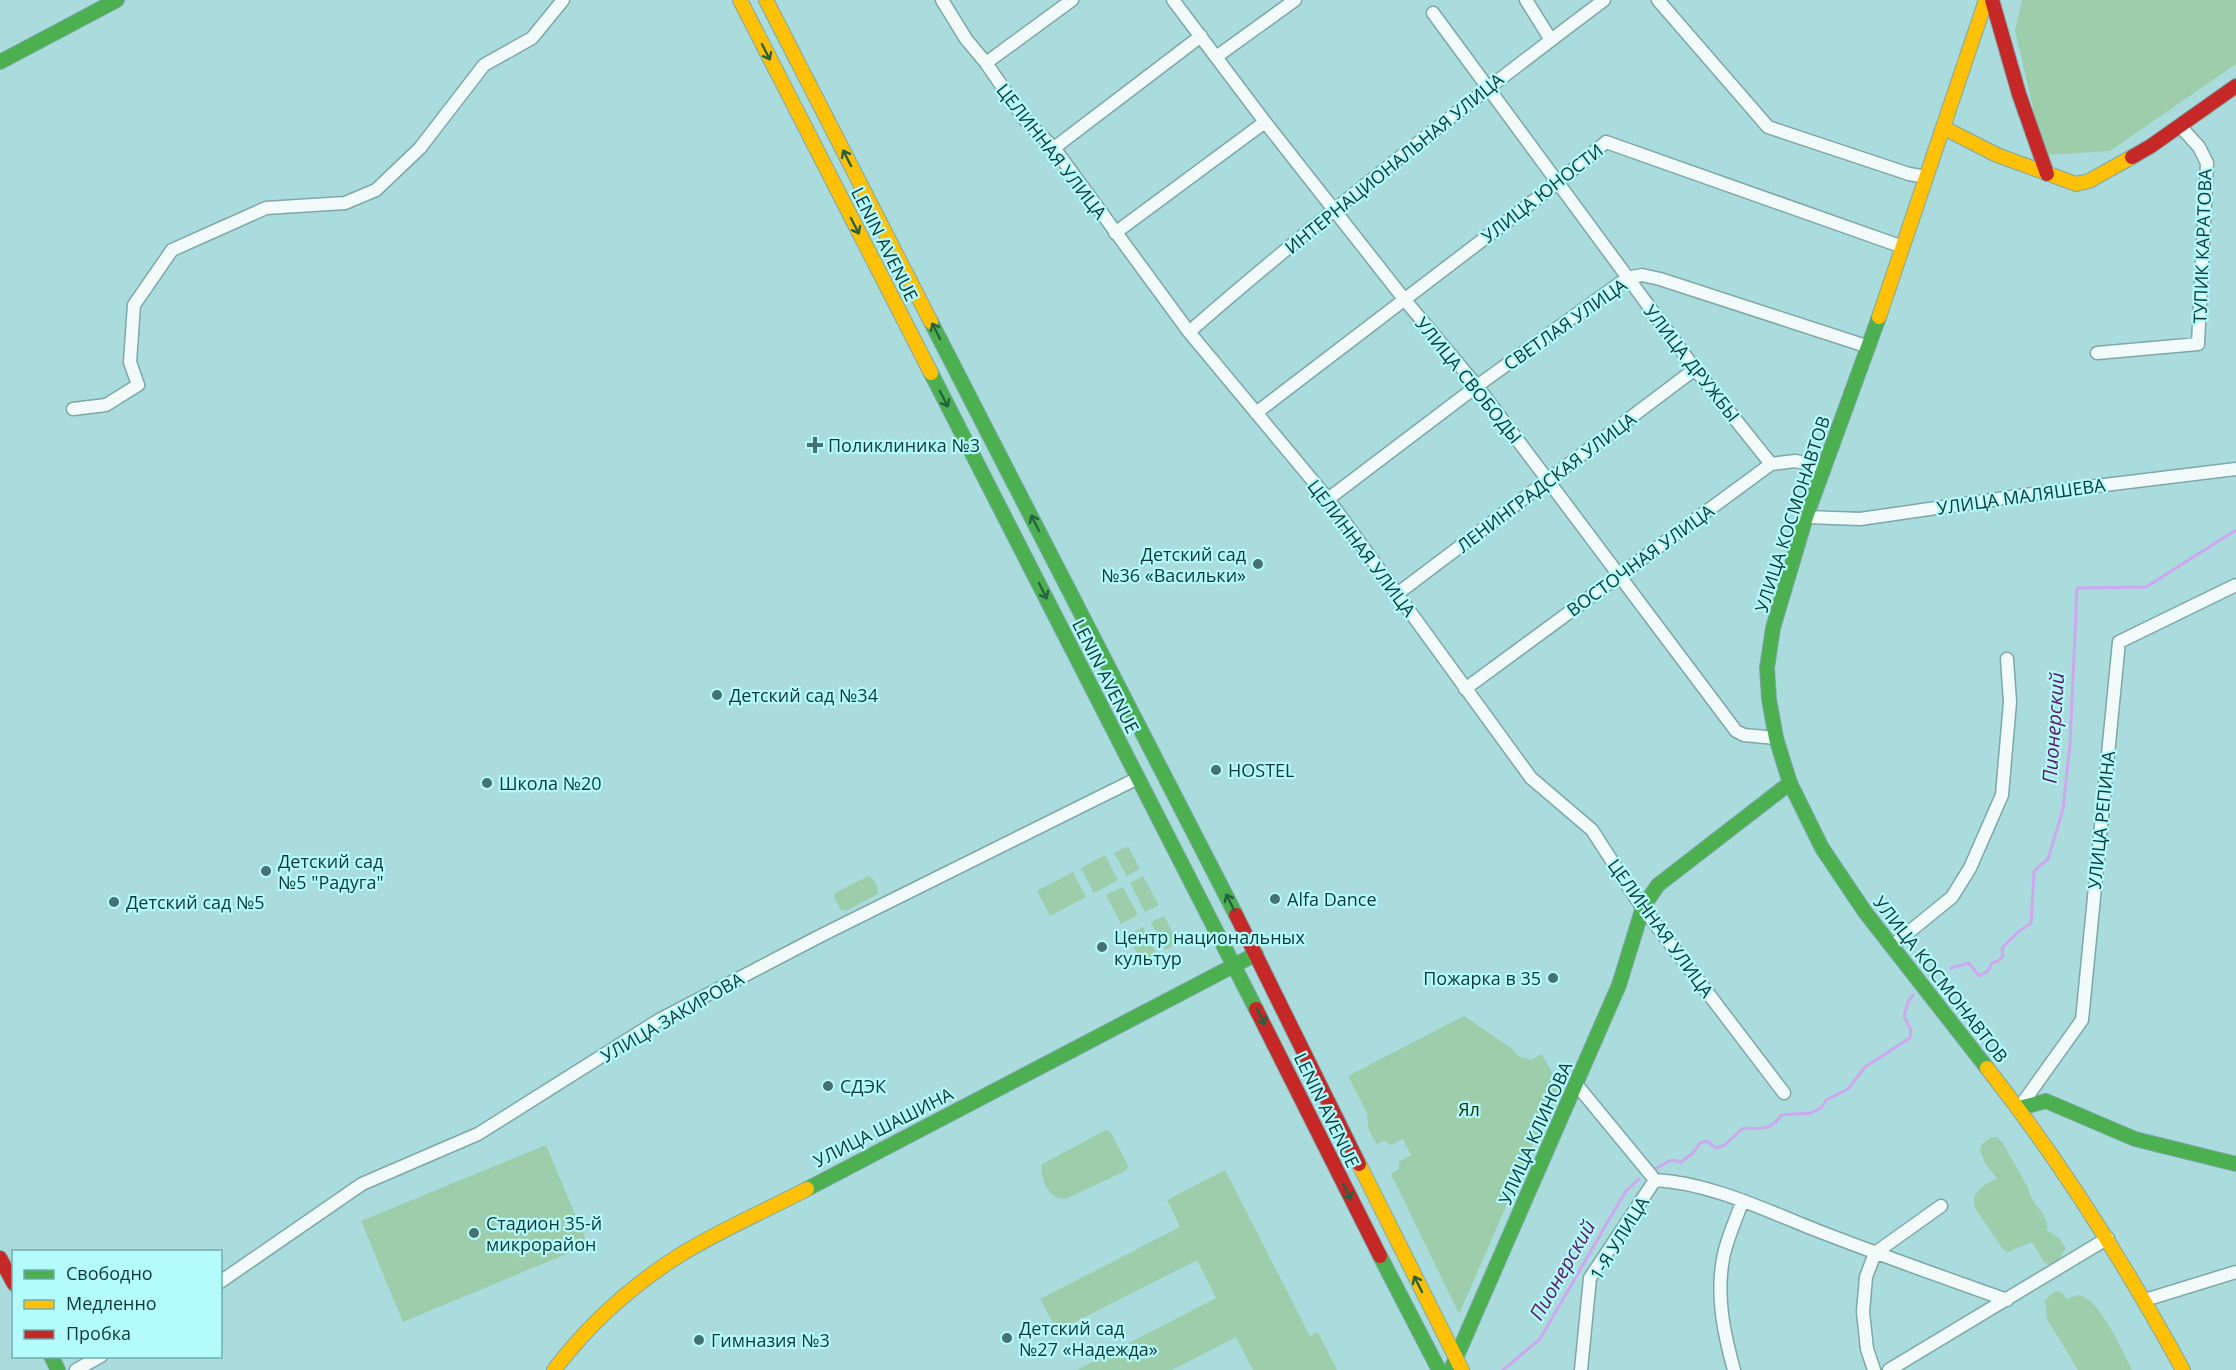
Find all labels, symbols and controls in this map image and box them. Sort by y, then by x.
one-way arrow [761,43,773,61]
street label: ИНТЕРНАЦИОНАЛЬНАЯ УЛИЦА [1280,67,1509,259]
street label: ЦЕЛИННАЯ УЛИЦА [992,78,1113,224]
street label: УЛИЦА ЮНОСТИ [1476,138,1608,248]
one-way arrow [841,149,852,167]
street label: ТУПИК КАРАТОВА [2187,168,2217,324]
street label: LENIN AVENUE [846,183,924,305]
one-way arrow [850,216,862,234]
street label: СВЕТЛАЯ УЛИЦА [1499,272,1632,375]
street label: УЛИЦА ДРУЖБЫ [1639,299,1745,427]
street label: УЛИЦА СВОБОДЫ [1410,312,1528,448]
one-way arrow [930,323,942,340]
one-way arrow [939,390,950,408]
street label: ЛЕНИНГРАДСКАЯ УЛИЦА [1451,406,1641,557]
street label: УЛИЦА КОСМОНАВТОВ [1749,413,1835,615]
place label: Поликлиника №3 [828,433,980,457]
marker: Поликлиника №3 [806,436,824,454]
street label: УЛИЦА МАЛЯШЕВА [1935,472,2107,520]
street label: ЦЕЛИННАЯ УЛИЦА [1303,475,1422,622]
street label: ВОСТОЧНАЯ УЛИЦА [1562,498,1719,621]
one-way arrow [1029,515,1041,532]
place label: Детский сад №36 «Васильки» [1101,542,1246,587]
marker: Детский сад №36 «Васильки» [1251,557,1265,571]
one-way arrow [1038,582,1049,600]
street label: LENIN AVENUE [1067,615,1145,737]
water label: Пионерский [2036,671,2070,785]
place label: Детский сад №34 [729,683,878,707]
marker: Детский сад №34 [710,688,724,702]
street label: УЛИЦА РЕПИНА [2082,749,2120,890]
place label: HOSTEL [1228,758,1294,782]
marker: HOSTEL [1209,763,1223,777]
place label: Школа №20 [499,771,602,795]
marker: Школа №20 [480,776,494,790]
place label: Детский сад №5 "Радуга" [278,849,384,894]
street label: ЦЕЛИННАЯ УЛИЦА [1603,854,1720,1003]
marker: Детский сад №5 "Радуга" [259,864,273,878]
place label: Alfa Dance [1287,887,1377,911]
place label: Детский сад №5 [126,890,265,914]
street label: УЛИЦА КОСМОНАВТОВ [1868,891,2014,1067]
marker: Alfa Dance [1268,892,1282,906]
one-way arrow [1223,893,1235,911]
marker: Детский сад №5 [107,895,121,909]
place label: Центр национальных культур [1114,925,1305,970]
marker: Центр национальных культур [1095,940,1109,954]
street label: УЛИЦА ЗАКИРОВА [596,966,748,1068]
place label: Пожарка в 35 [1423,966,1541,990]
marker: Пожарка в 35 [1546,971,1560,985]
one-way arrow [1255,1008,1267,1026]
street label: LENIN AVENUE [1289,1049,1365,1171]
street label: УЛИЦА КЛИНОВА [1493,1057,1578,1208]
place label: СДЭК [840,1074,886,1098]
marker: СДЭК [821,1079,835,1093]
street label: УЛИЦА ШАШИНА [809,1081,957,1173]
park label: Ял [1458,1097,1480,1121]
one-way arrow [1342,1183,1354,1201]
street label: 1-Я УЛИЦА [1584,1191,1654,1284]
place label: Стадион 35-й микрорайон [486,1211,602,1256]
water label: Пионерский [1522,1215,1602,1325]
marker: Стадион 35-й микрорайон [467,1226,481,1240]
legend [12,1250,222,1358]
text: Свободно [66,1261,153,1285]
one-way arrow [1412,1276,1423,1294]
text: Медленно [66,1291,157,1315]
place label: Детский сад №27 «Надежда» [1019,1316,1158,1361]
text: Пробка [66,1321,131,1345]
place label: Гимназия №3 [711,1328,830,1352]
marker: Детский сад №27 «Надежда» [1000,1331,1014,1345]
marker: Гимназия №3 [692,1333,706,1347]

